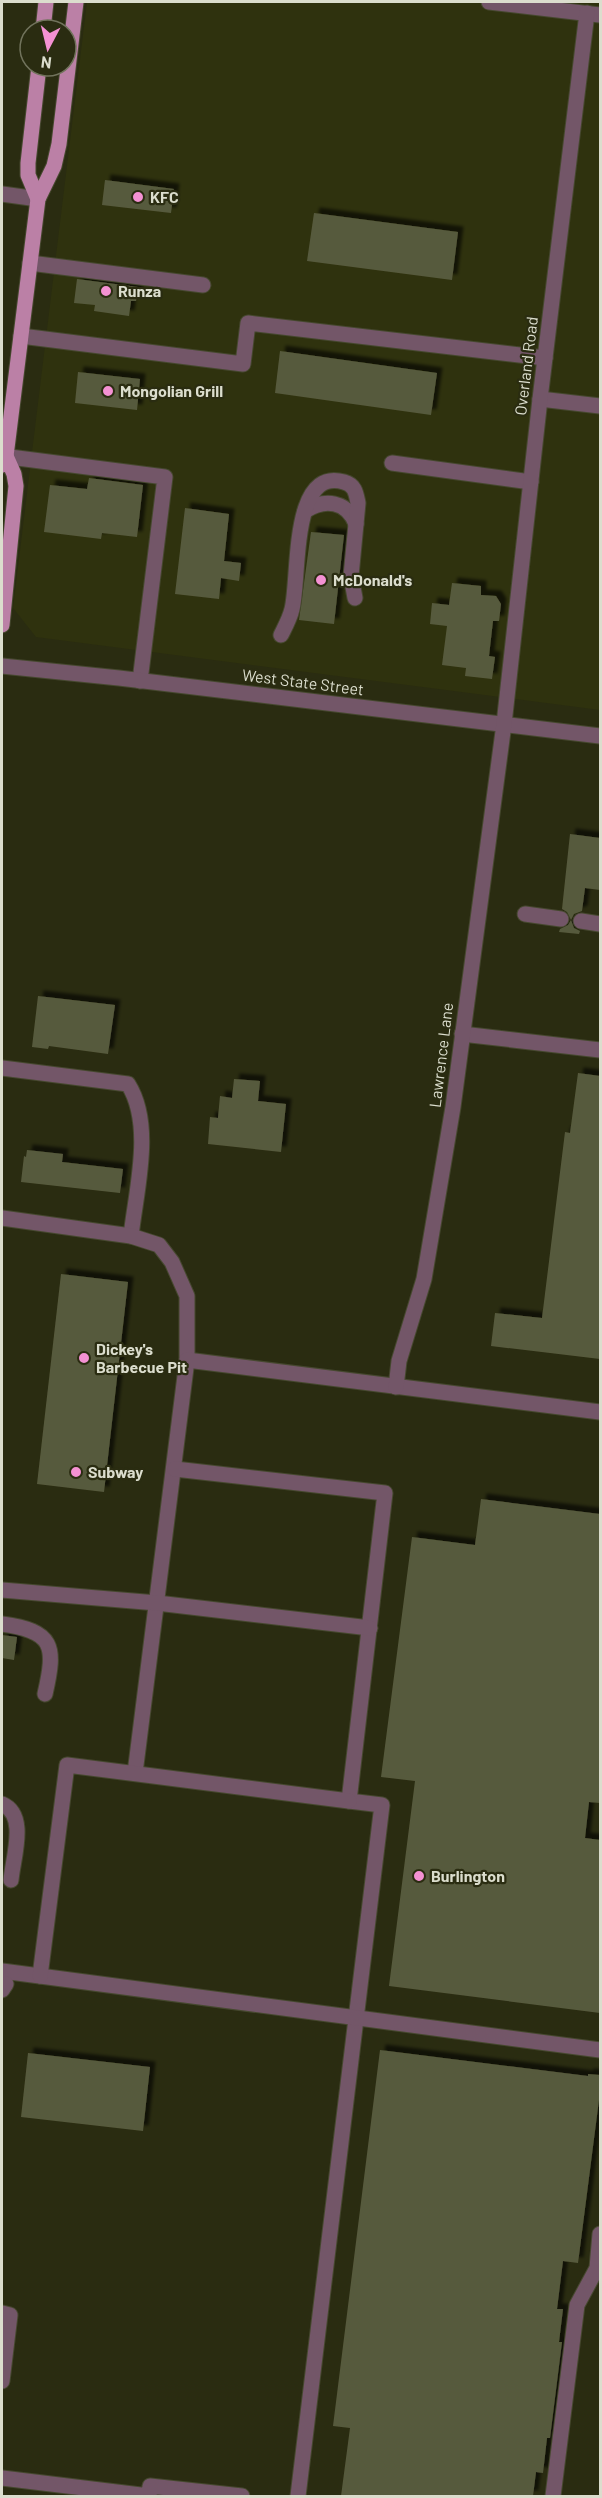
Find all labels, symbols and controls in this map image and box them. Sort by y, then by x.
north arrow [18,18,78,78]
text: N [40,53,53,73]
place label: KFC [150,187,179,206]
marker: KFC [131,190,145,204]
place label: Runza [118,281,161,300]
marker: Runza [99,284,113,298]
street label: Overland Road [510,315,541,416]
place label: Mongolian Grill [120,381,223,400]
marker: Mongolian Grill [101,384,115,398]
place label: McDonald's [333,570,412,589]
marker: McDonald's [314,573,328,587]
street label: West State Street [241,665,365,698]
street label: Lawrence Lane [425,1001,456,1109]
place label: Dickey's Barbecue Pit [96,1339,187,1376]
marker: Dickey's Barbecue Pit [77,1351,91,1365]
place label: Subway [88,1462,143,1481]
marker: Subway [69,1465,83,1479]
place label: Burlington [431,1866,505,1885]
marker: Burlington [412,1869,426,1883]

